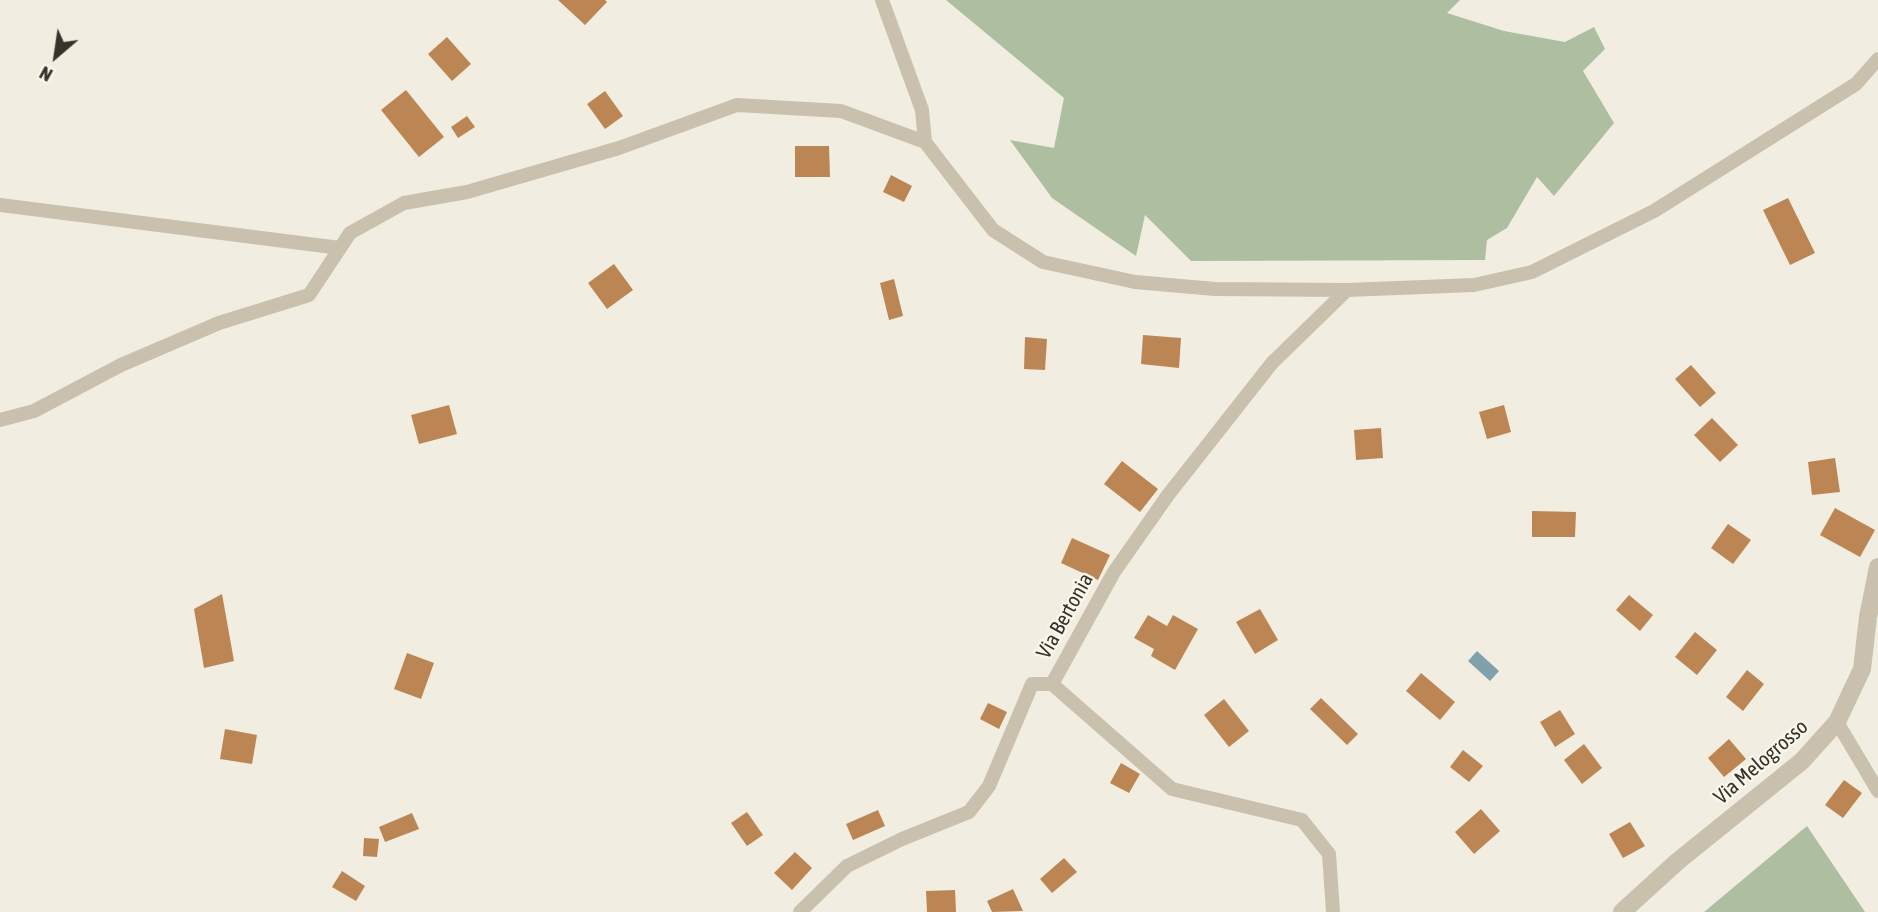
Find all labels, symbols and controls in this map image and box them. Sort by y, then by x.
north arrow [21,21,91,91]
text: N [36,62,56,87]
street label: Via Bertonia [1031,569,1099,663]
street label: Via Melogrosso [1709,714,1813,810]

